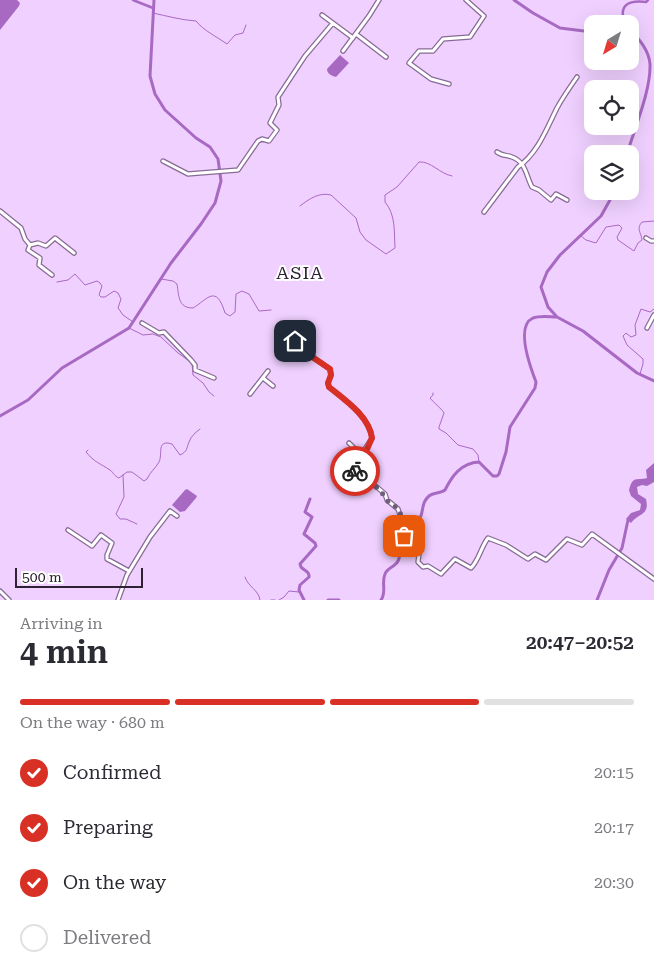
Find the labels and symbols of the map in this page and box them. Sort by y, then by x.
north arrow [584,15,639,70]
district label: ASIA [276,262,324,283]
pin [274,320,316,362]
courier [330,446,380,496]
pin [383,515,425,557]
scale bar [15,565,142,588]

